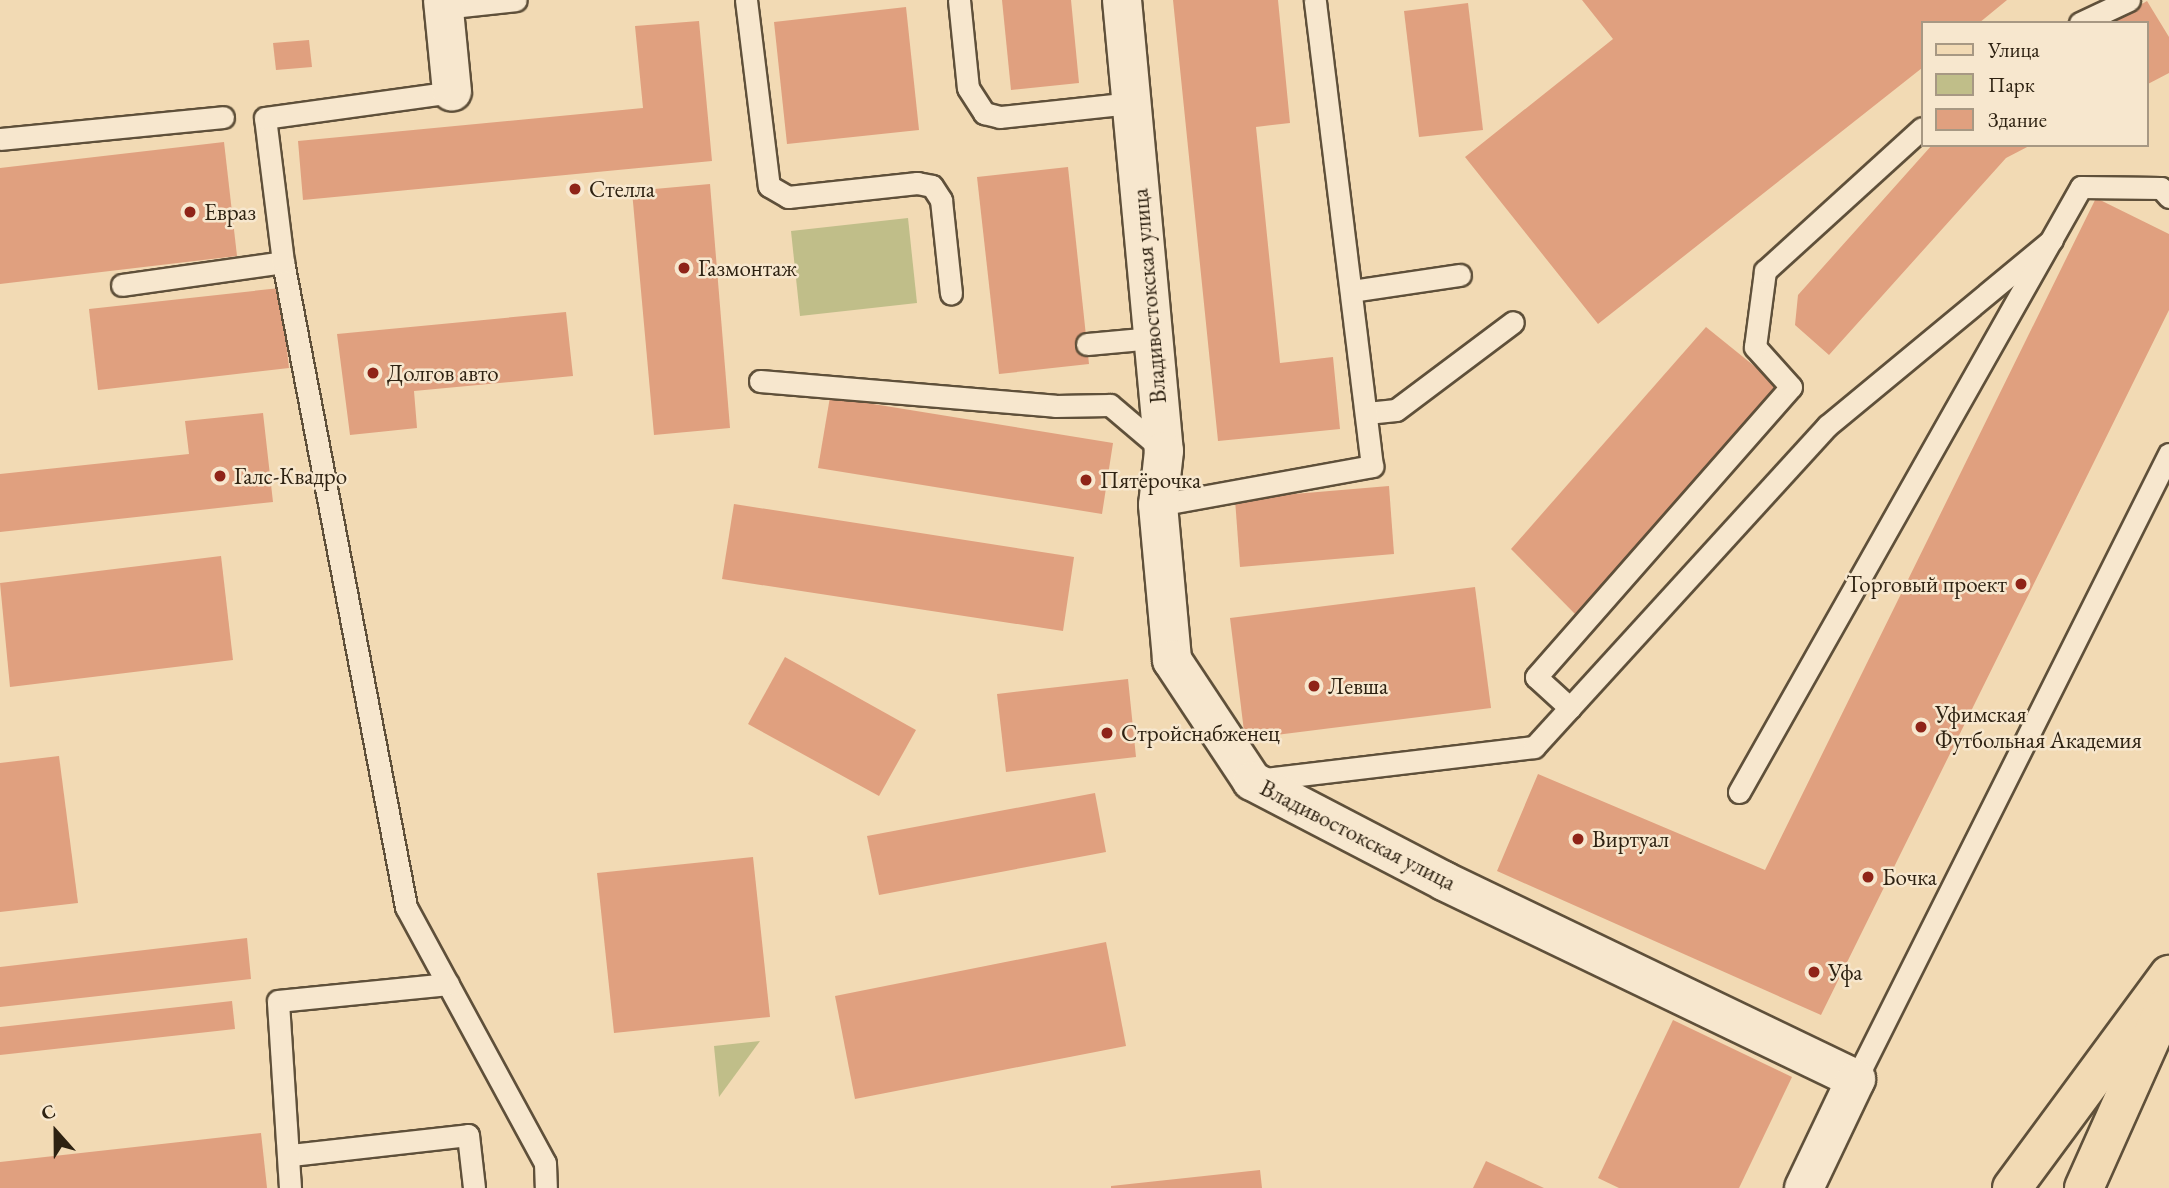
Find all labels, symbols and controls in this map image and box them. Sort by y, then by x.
legend [1920,21,2148,147]
text: Улица [1988,36,2040,63]
text: Парк [1988,71,2035,98]
text: Здание [1988,106,2047,133]
place label: Стелла [589,175,655,203]
marker: Стелла [567,181,583,197]
street label: Владивостокская улица [1126,187,1172,405]
place label: Евраз [204,198,256,226]
marker: Евраз [182,204,198,220]
place label: Газмонтаж [698,254,797,282]
marker: Газмонтаж [676,260,692,276]
place label: Долгов авто [387,359,499,387]
marker: Долгов авто [365,365,381,381]
place label: Галс-Квадро [234,462,347,490]
place label: Пятёрочка [1100,466,1201,494]
marker: Галс-Квадро [212,468,228,484]
marker: Пятёрочка [1078,472,1094,488]
place label: Торговый проект [1846,570,2007,598]
marker: Торговый проект [2013,576,2029,592]
place label: Левша [1328,672,1388,700]
marker: Левша [1306,678,1322,694]
place label: Уфимская Футбольная Академия [1935,700,2142,754]
place label: Стройснабженец [1121,719,1280,747]
marker: Уфимская Футбольная Академия [1913,719,1929,735]
marker: Стройснабженец [1099,725,1115,741]
street label: Владивостокская улица [1256,774,1460,896]
place label: Виртуал [1592,825,1669,853]
marker: Виртуал [1570,831,1586,847]
place label: Бочка [1882,863,1937,891]
marker: Бочка [1860,869,1876,885]
place label: Уфа [1828,958,1863,986]
marker: Уфа [1806,964,1822,980]
north arrow [21,1097,91,1167]
text: С [38,1098,59,1126]

